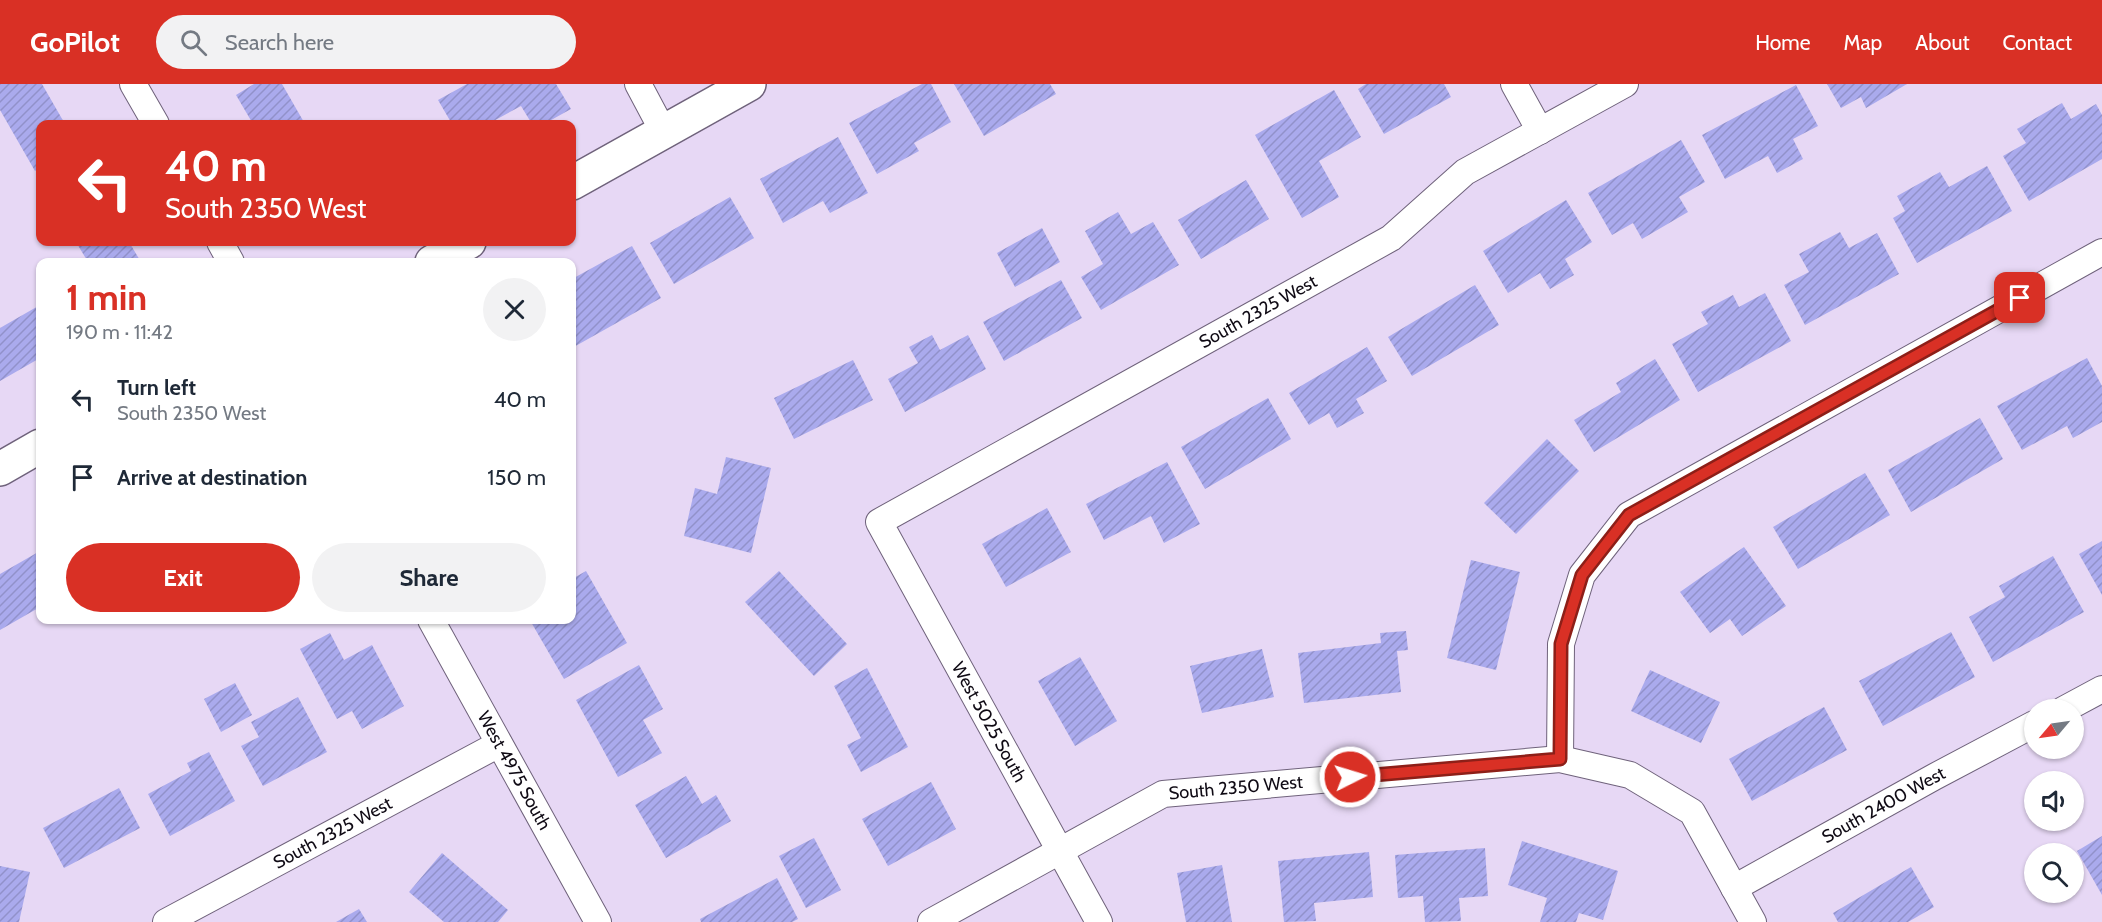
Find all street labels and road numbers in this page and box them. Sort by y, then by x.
street label: South 2325 West [1195,270,1321,353]
street label: West 5025 South [947,658,1031,786]
street label: West 4975 South [473,707,556,834]
street label: South 2400 West [1818,762,1949,848]
street label: South 2350 West [1168,771,1304,804]
street label: South 2325 West [270,792,396,874]

